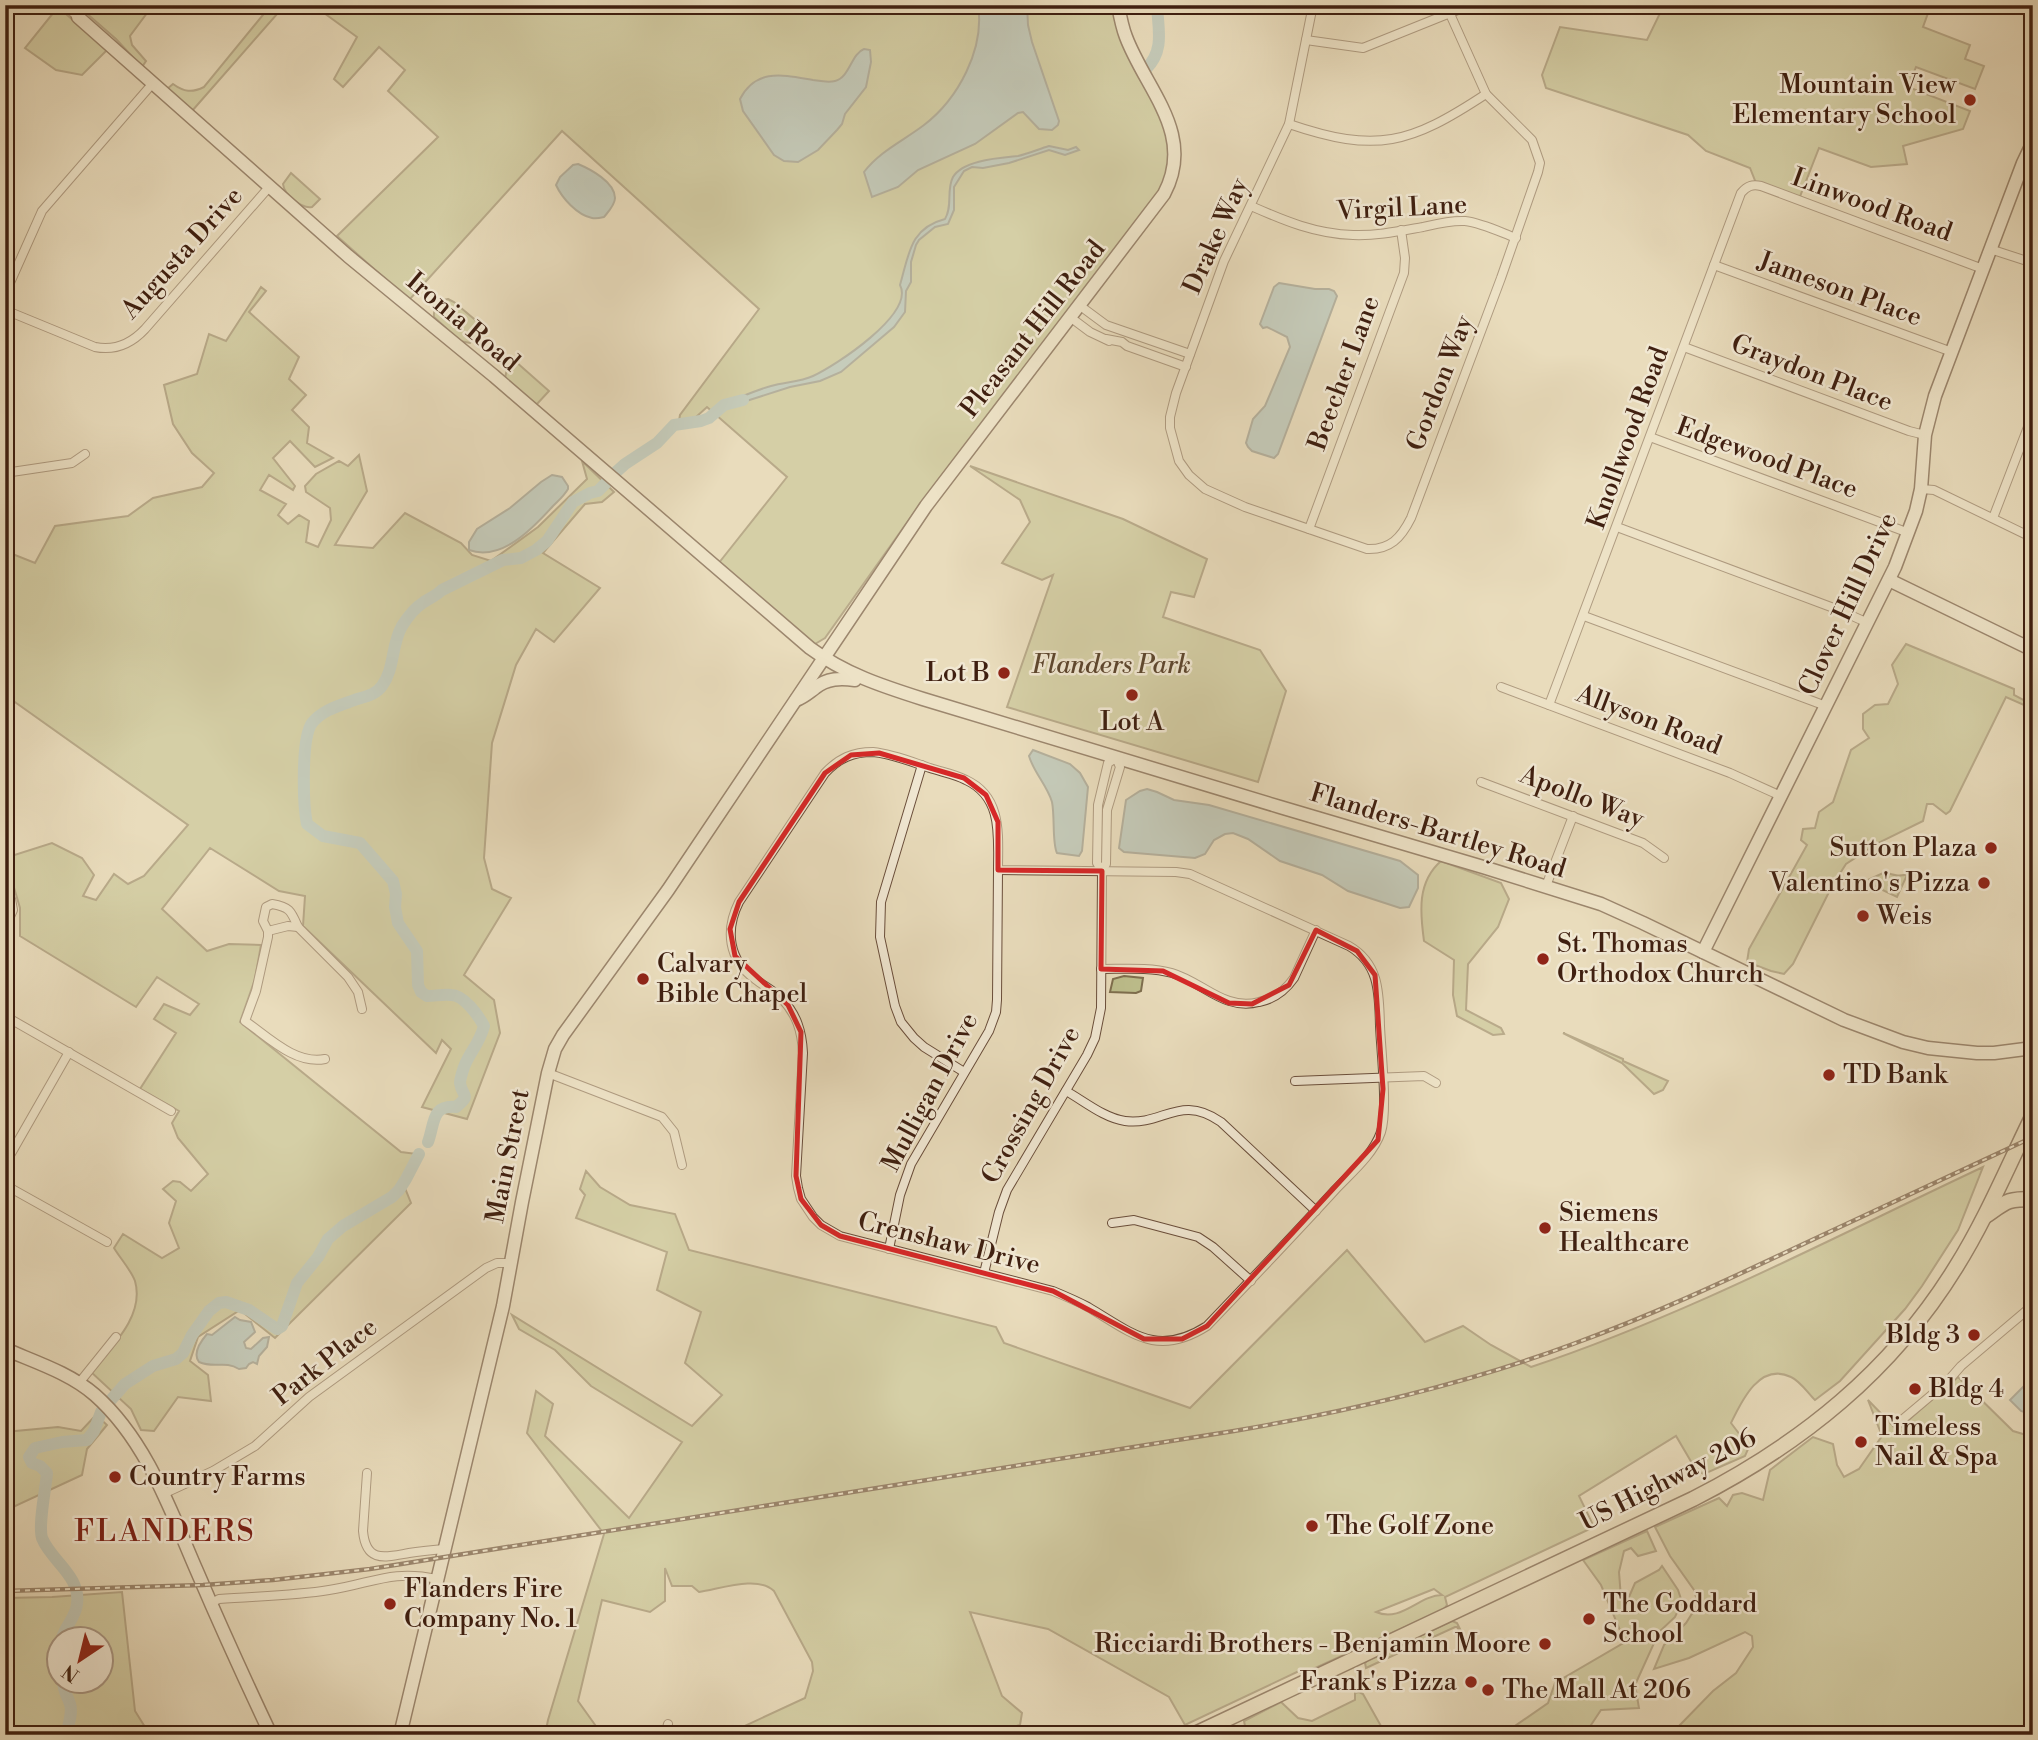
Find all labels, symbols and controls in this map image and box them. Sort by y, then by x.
place label: Mountain View Elementary School [1733,69,1957,131]
marker: Mountain View Elementary School [1962,92,1978,108]
street label: Linwood Road [1787,161,1957,249]
street label: Drake Way [1176,173,1256,299]
street label: Augusta Drive [114,180,250,326]
street label: Virgil Lane [1335,189,1468,227]
street label: Pleasant Hill Road [954,234,1112,424]
street label: Jameson Place [1753,244,1926,333]
street label: Ironia Road [400,265,526,379]
street label: Beecher Lane [1301,292,1387,455]
street label: Gordon Way [1400,310,1481,455]
street label: Graydon Place [1727,327,1897,419]
street label: Knollwood Road [1580,342,1676,534]
street label: Edgewood Place [1672,410,1862,506]
street label: Clover Hill Drive [1792,507,1904,701]
park label: Flanders Park [1031,649,1191,681]
place label: Lot B [926,657,990,689]
marker: Lot B [996,665,1012,681]
street label: Allyson Road [1571,677,1726,762]
marker: Lot A [1124,687,1140,703]
place label: Lot A [1100,706,1165,738]
street label: Apollo Way [1514,758,1649,835]
street label: Flanders-Bartley Road [1306,777,1570,885]
place label: Sutton Plaza [1829,832,1978,864]
marker: Sutton Plaza [1983,840,1999,856]
place label: Valentino's Pizza [1768,867,1971,899]
marker: Valentino's Pizza [1976,875,1992,891]
place label: Weis [1876,900,1932,932]
marker: Weis [1855,908,1871,924]
place label: St. Thomas Orthodox Church [1557,928,1764,990]
place label: Calvary Bible Chapel [656,948,808,1010]
marker: St. Thomas Orthodox Church [1535,951,1551,967]
marker: Calvary Bible Chapel [635,971,651,987]
street label: Mulligan Drive [875,1007,985,1177]
street label: Crossing Drive [975,1021,1087,1189]
place label: TD Bank [1843,1059,1949,1091]
marker: TD Bank [1821,1067,1837,1083]
street label: Main Street [479,1086,537,1226]
place label: Siemens Healthcare [1559,1197,1689,1259]
street label: Crenshaw Drive [854,1205,1044,1281]
marker: Siemens Healthcare [1537,1220,1553,1236]
street label: Park Place [266,1311,384,1413]
place label: Bldg 3 [1885,1319,1960,1351]
marker: Bldg 3 [1966,1327,1982,1343]
place label: Bldg 4 [1928,1373,2004,1405]
marker: Bldg 4 [1907,1381,1923,1397]
place label: Timeless Nail & Spa [1875,1411,1999,1473]
street label: US Highway 206 [1574,1422,1762,1538]
marker: Timeless Nail & Spa [1853,1434,1869,1450]
place label: Country Farms [129,1461,306,1493]
marker: Country Farms [107,1469,123,1485]
place label: The Golf Zone [1326,1510,1494,1542]
district label: FLANDERS [74,1513,256,1551]
marker: The Golf Zone [1304,1518,1320,1534]
place label: Flanders Fire Company No. 1 [404,1573,577,1635]
place label: The Goddard School [1603,1588,1757,1650]
marker: Flanders Fire Company No. 1 [382,1596,398,1612]
marker: The Goddard School [1581,1611,1597,1627]
north arrow [46,1624,116,1694]
place label: Ricciardi Brothers - Benjamin Moore [1094,1628,1531,1660]
marker: Ricciardi Brothers - Benjamin Moore [1537,1636,1553,1652]
text: N [58,1659,84,1687]
place label: Frank's Pizza [1300,1666,1458,1698]
marker: Frank's Pizza [1463,1674,1479,1690]
place label: The Mall At 206 [1502,1674,1691,1706]
marker: The Mall At 206 [1480,1682,1496,1698]

